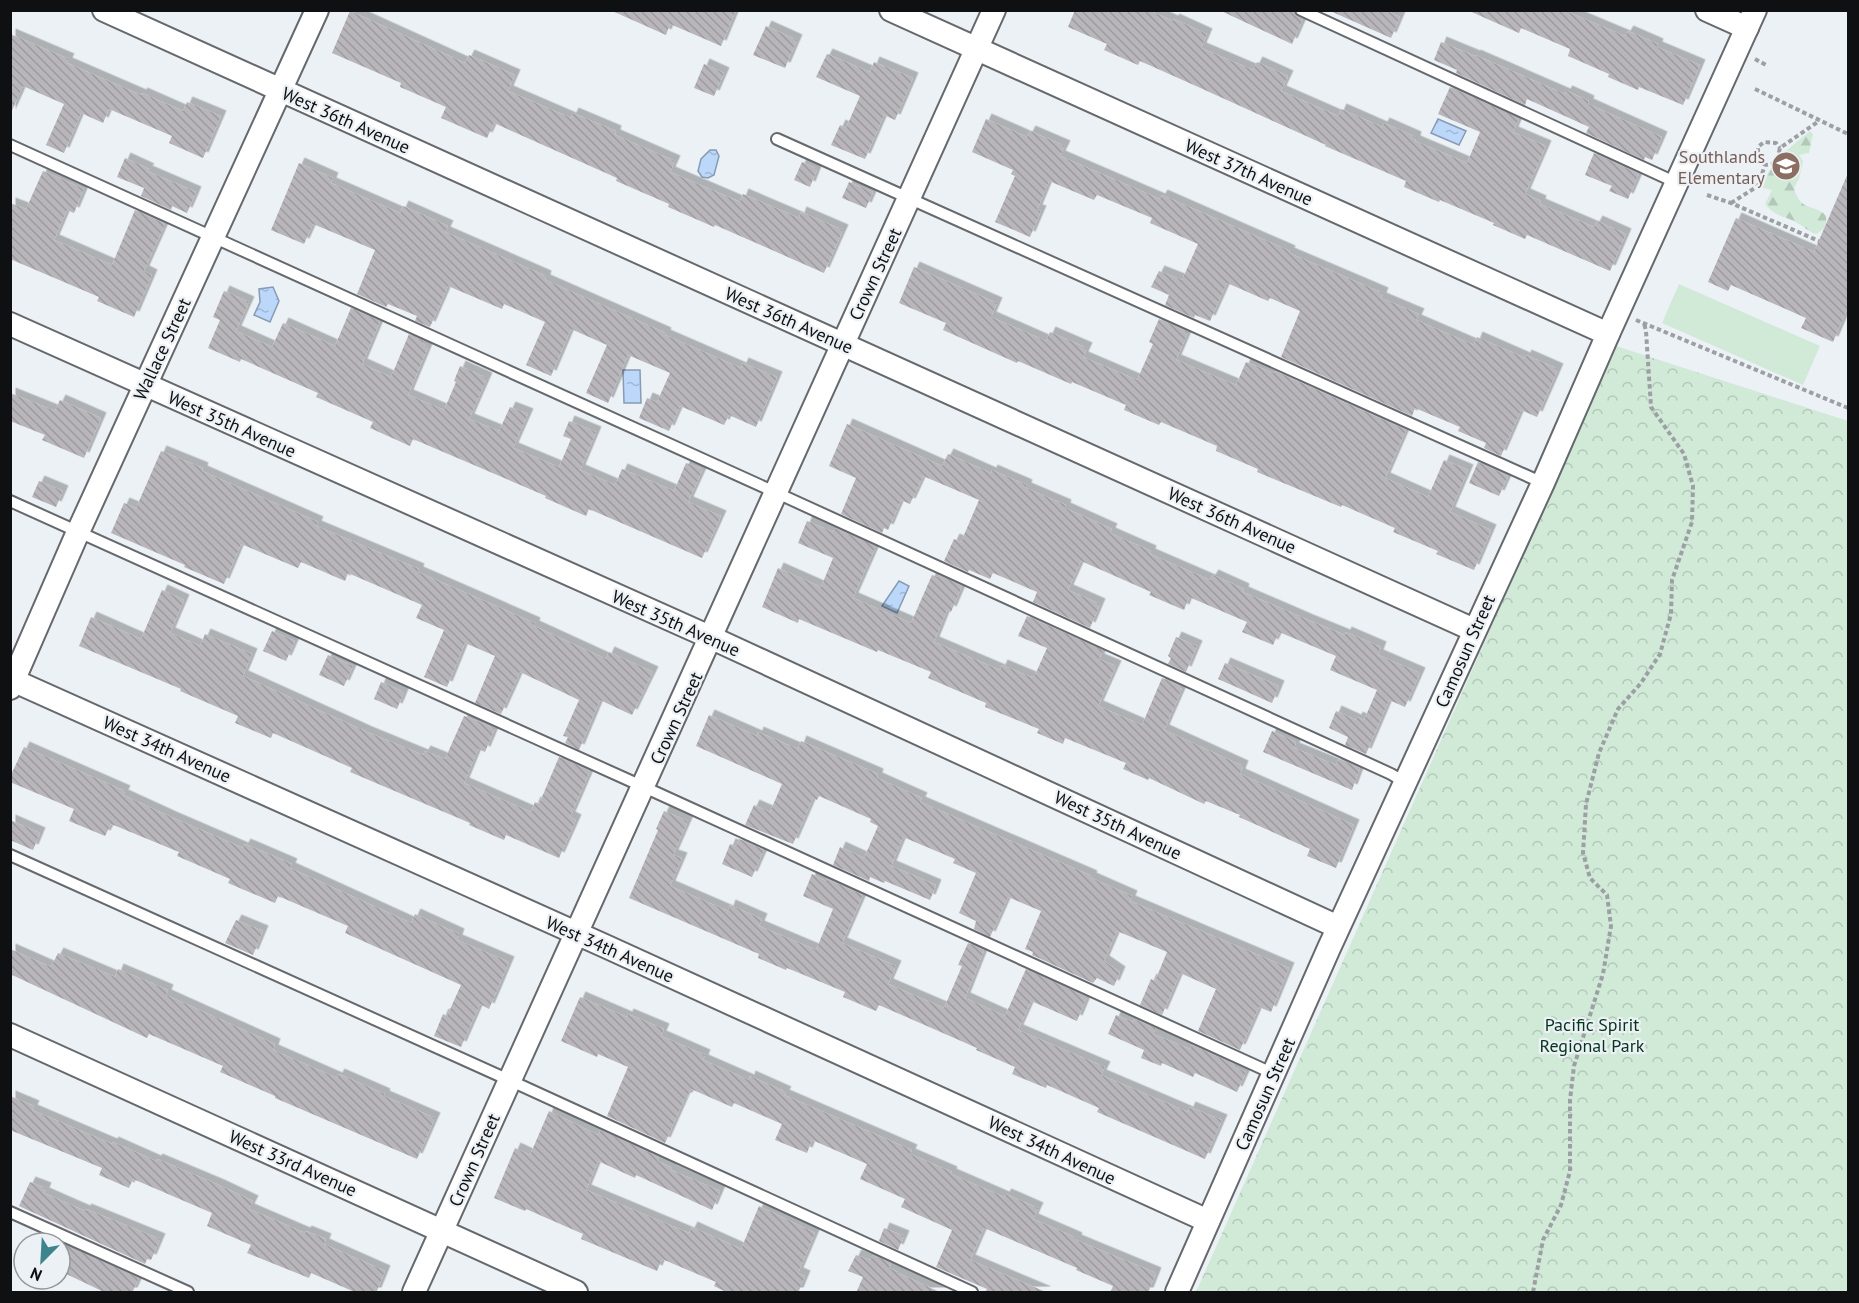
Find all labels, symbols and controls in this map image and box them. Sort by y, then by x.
street label: West 36th Avenue [278,81,414,159]
street label: West 37th Avenue [1182,134,1316,210]
place label: Southlands Elementary [1678,145,1766,189]
school or university icon: Southlands Elementary [1770,150,1802,182]
street label: Crown Street [844,224,906,324]
street label: West 36th Avenue [721,281,857,359]
street label: Wallace Street [128,294,196,404]
street label: West 35th Avenue [164,385,300,463]
street label: West 36th Avenue [1164,481,1300,559]
street label: West 35th Avenue [608,584,744,662]
street label: Camosun Street [1430,591,1500,711]
street label: Crown Street [645,668,707,768]
street label: West 34th Avenue [99,710,235,788]
street label: West 35th Avenue [1051,785,1185,865]
street label: West 34th Avenue [542,910,678,988]
park label: Pacific Spirit Regional Park [1540,1013,1645,1057]
street label: Camosun Street [1230,1034,1300,1154]
street label: Crown Street [443,1110,505,1210]
street label: West 34th Avenue [985,1110,1119,1190]
street label: West 33rd Avenue [225,1124,361,1202]
north arrow [12,1231,72,1291]
text: N [27,1263,45,1286]

